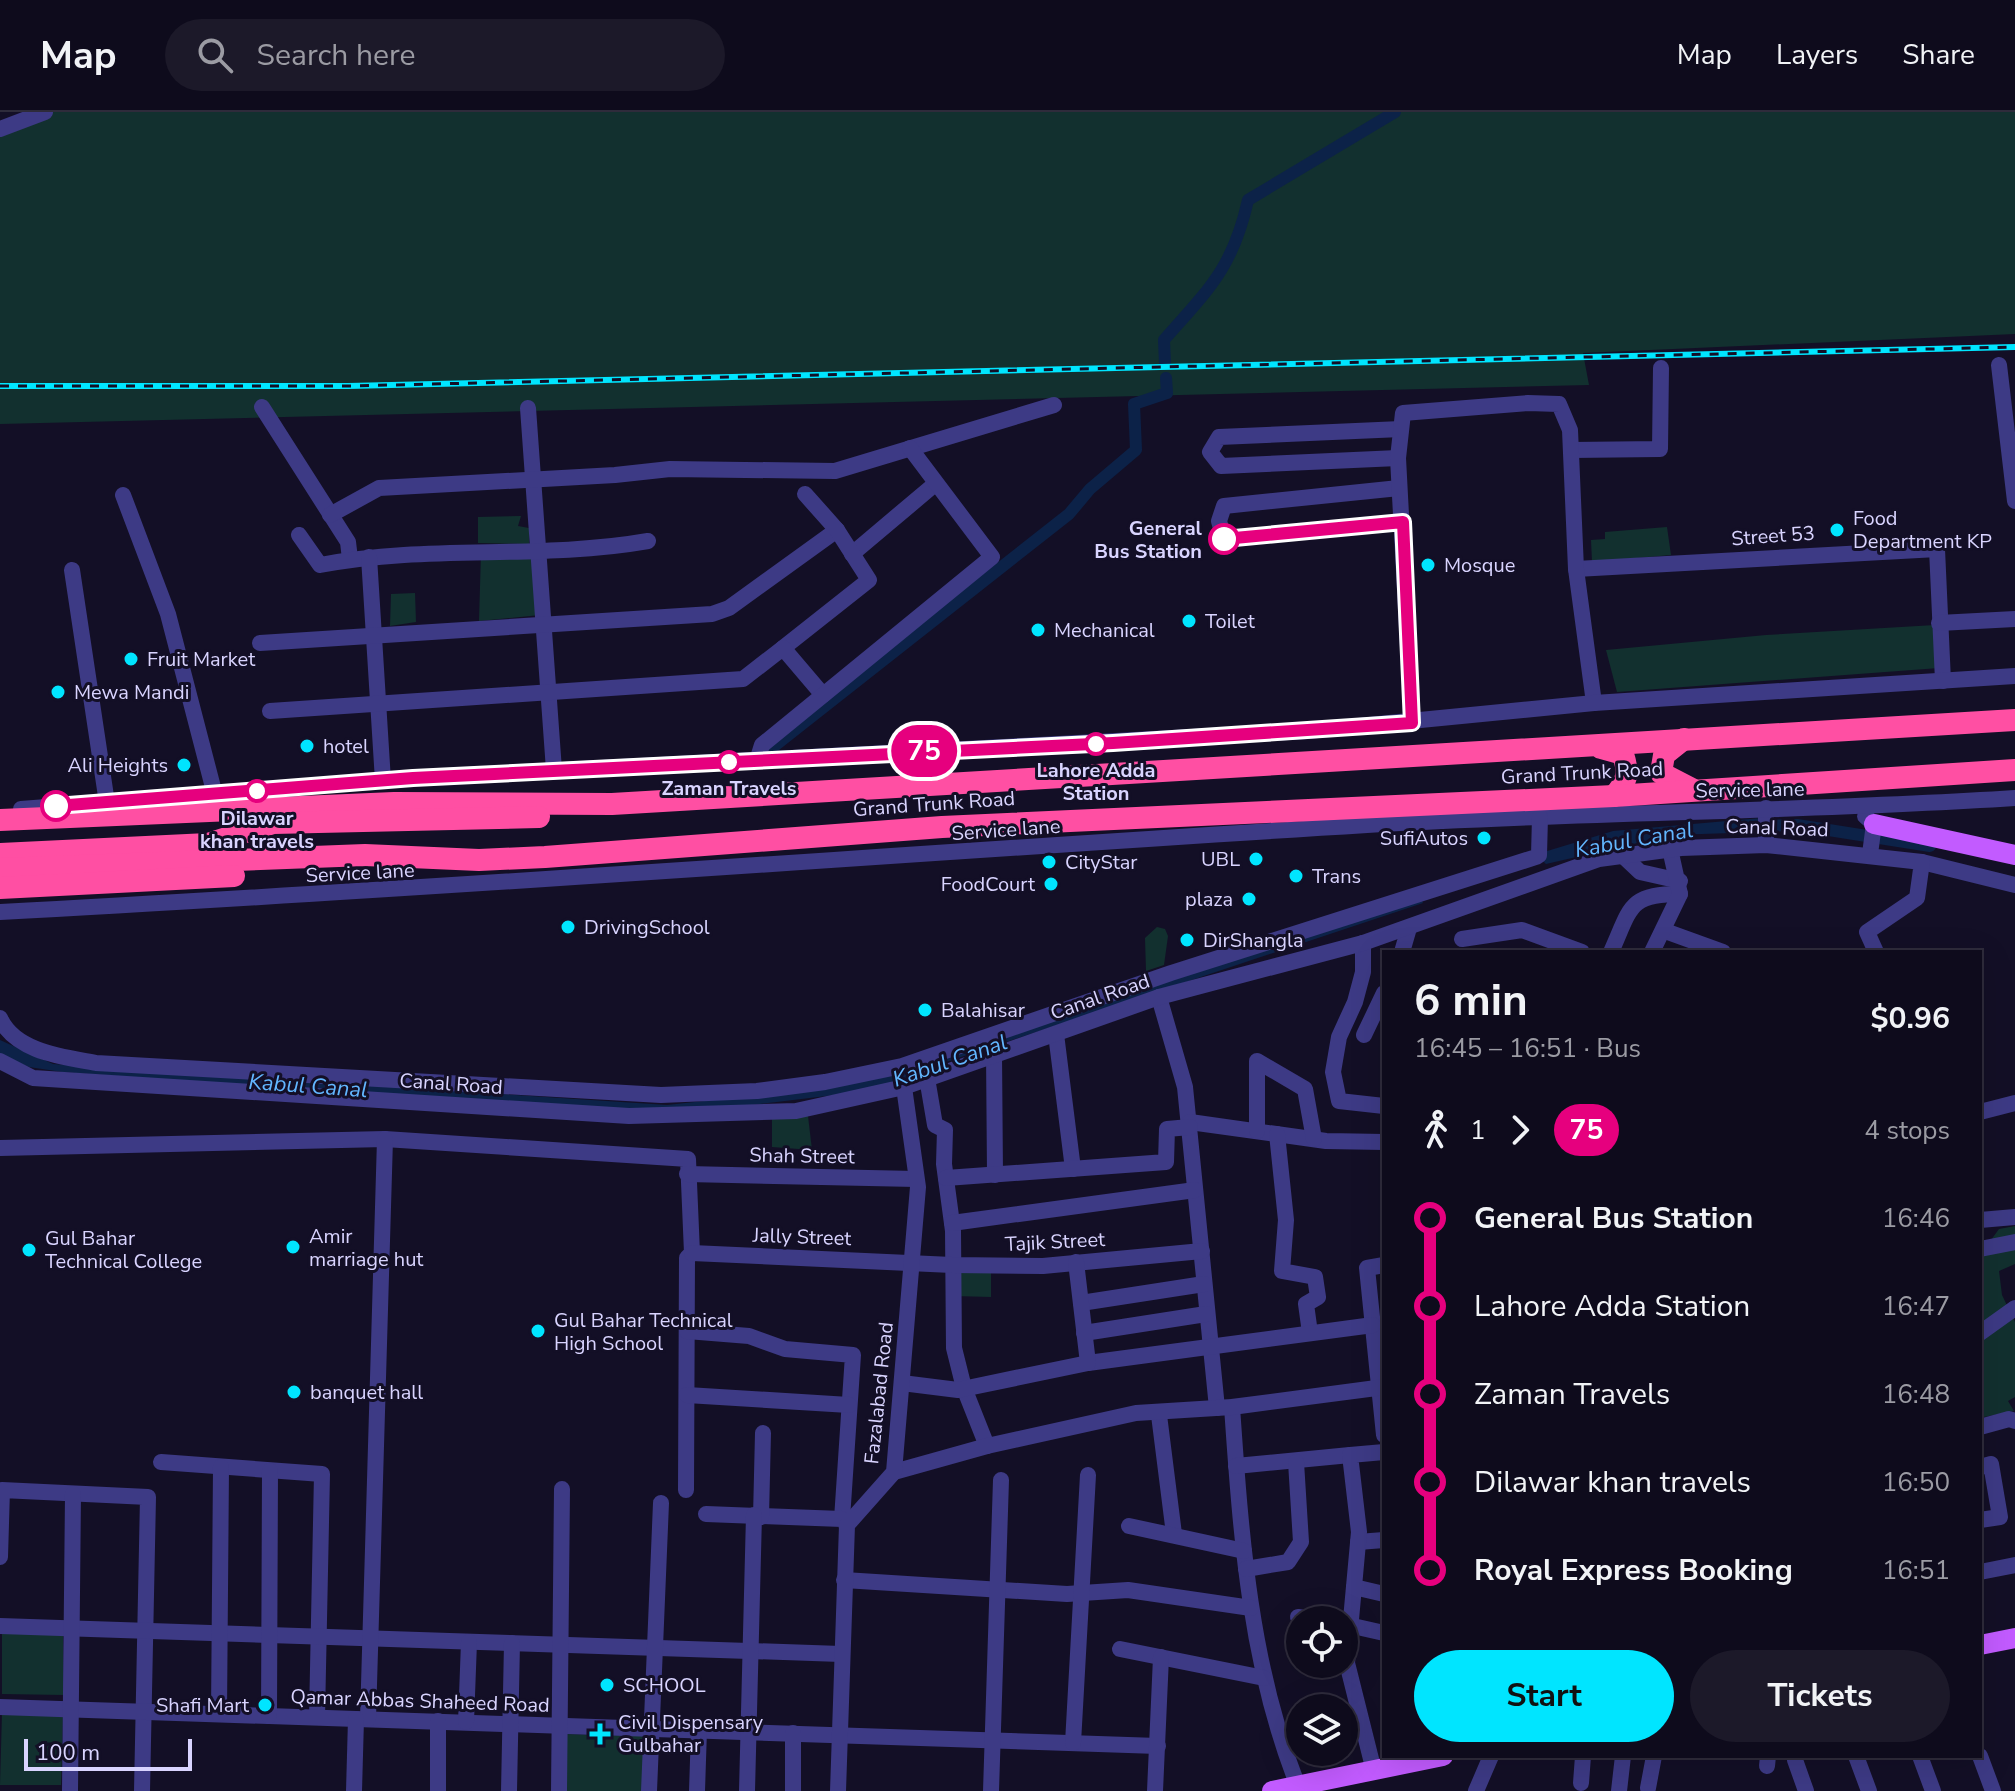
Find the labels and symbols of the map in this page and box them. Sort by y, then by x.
place label: Food Department KP [1853,505,1992,555]
place label: General Bus Station [1094,515,1203,565]
street label: Street 53 [1730,520,1816,552]
marker: Food Department KP [1828,521,1846,539]
marker: General Bus Station [1209,524,1239,554]
place label: Mosque [1444,552,1515,579]
marker: Mosque [1419,556,1437,574]
place label: Toilet [1205,608,1256,635]
marker: Toilet [1180,612,1198,630]
place label: Mechanical [1054,617,1155,644]
marker: Mechanical [1029,621,1047,639]
place label: Fruit Market [147,646,256,673]
marker: Fruit Market [122,650,140,668]
place label: Mewa Mandi [74,679,189,706]
marker: Mewa Mandi [49,683,67,701]
line badge: 75 [888,725,960,777]
place label: hotel [323,733,369,760]
marker: Lahore Adda Station [1085,733,1107,755]
marker: hotel [298,737,316,755]
marker: Zaman Travels [718,751,740,773]
place label: Ali Heights [68,752,168,779]
street label: Grand Trunk Road [1500,755,1664,791]
marker: Ali Heights [175,756,193,774]
place label: Lahore Adda Station [1036,757,1156,807]
place label: Zaman Travels [661,775,797,802]
street label: Service lane [1695,776,1805,804]
marker: Dilawar khan travels [246,780,268,802]
street label: Grand Trunk Road [852,785,1016,823]
unlabelled marker [41,791,71,821]
place label: Dilawar khan travels [200,805,314,855]
street label: Service lane [951,813,1061,847]
street label: Canal Road [1725,813,1829,843]
water label: Kabul Canal [1573,815,1695,865]
place label: SufiAutos [1380,825,1468,852]
marker: SufiAutos [1475,829,1493,847]
place label: UBL [1201,846,1240,873]
place label: CityStar [1065,849,1138,876]
marker: UBL [1247,850,1265,868]
marker: CityStar [1040,853,1058,871]
street label: Service lane [305,857,415,889]
place label: Trans [1312,863,1361,890]
marker: Trans [1287,867,1305,885]
place label: FoodCourt [941,871,1036,898]
marker: FoodCourt [1042,875,1060,893]
place label: plaza [1185,886,1233,913]
marker: plaza [1240,890,1258,908]
place label: DrivingSchool [584,914,710,941]
marker: DrivingSchool [559,918,577,936]
place label: DirShangla [1203,927,1304,954]
marker: DirShangla [1178,931,1196,949]
street label: Canal Road [1047,967,1153,1027]
place label: Balahisar [941,997,1025,1024]
marker: Balahisar [916,1001,934,1019]
water label: Kabul Canal [889,1027,1011,1095]
water label: Kabul Canal [247,1067,369,1105]
street label: Canal Road [399,1067,503,1101]
street label: Shah Street [749,1142,856,1170]
street label: Jally Street [751,1222,853,1252]
place label: Amir marriage hut [309,1223,424,1273]
place label: Gul Bahar Technical College [45,1225,202,1275]
street label: Tajik Street [1004,1226,1107,1258]
marker: Amir marriage hut [284,1238,302,1256]
marker: Gul Bahar Technical College [20,1241,38,1259]
place label: Gul Bahar Technical High School [554,1307,733,1357]
street label: Fazalabad Road [858,1320,900,1466]
marker: Gul Bahar Technical High School [529,1322,547,1340]
place label: banquet hall [310,1379,423,1406]
marker: banquet hall [285,1383,303,1401]
place label: SCHOOL [623,1672,706,1699]
marker: SCHOOL [598,1676,616,1694]
street label: Qamar Abbas Shaheed Road [290,1683,550,1719]
place label: Shafi Mart [156,1692,250,1719]
marker: Shafi Mart [256,1696,274,1714]
place label: Civil Dispensary Gulbahar [618,1709,764,1759]
marker: Civil Dispensary Gulbahar [589,1723,611,1745]
scale bar [24,1735,192,1771]

